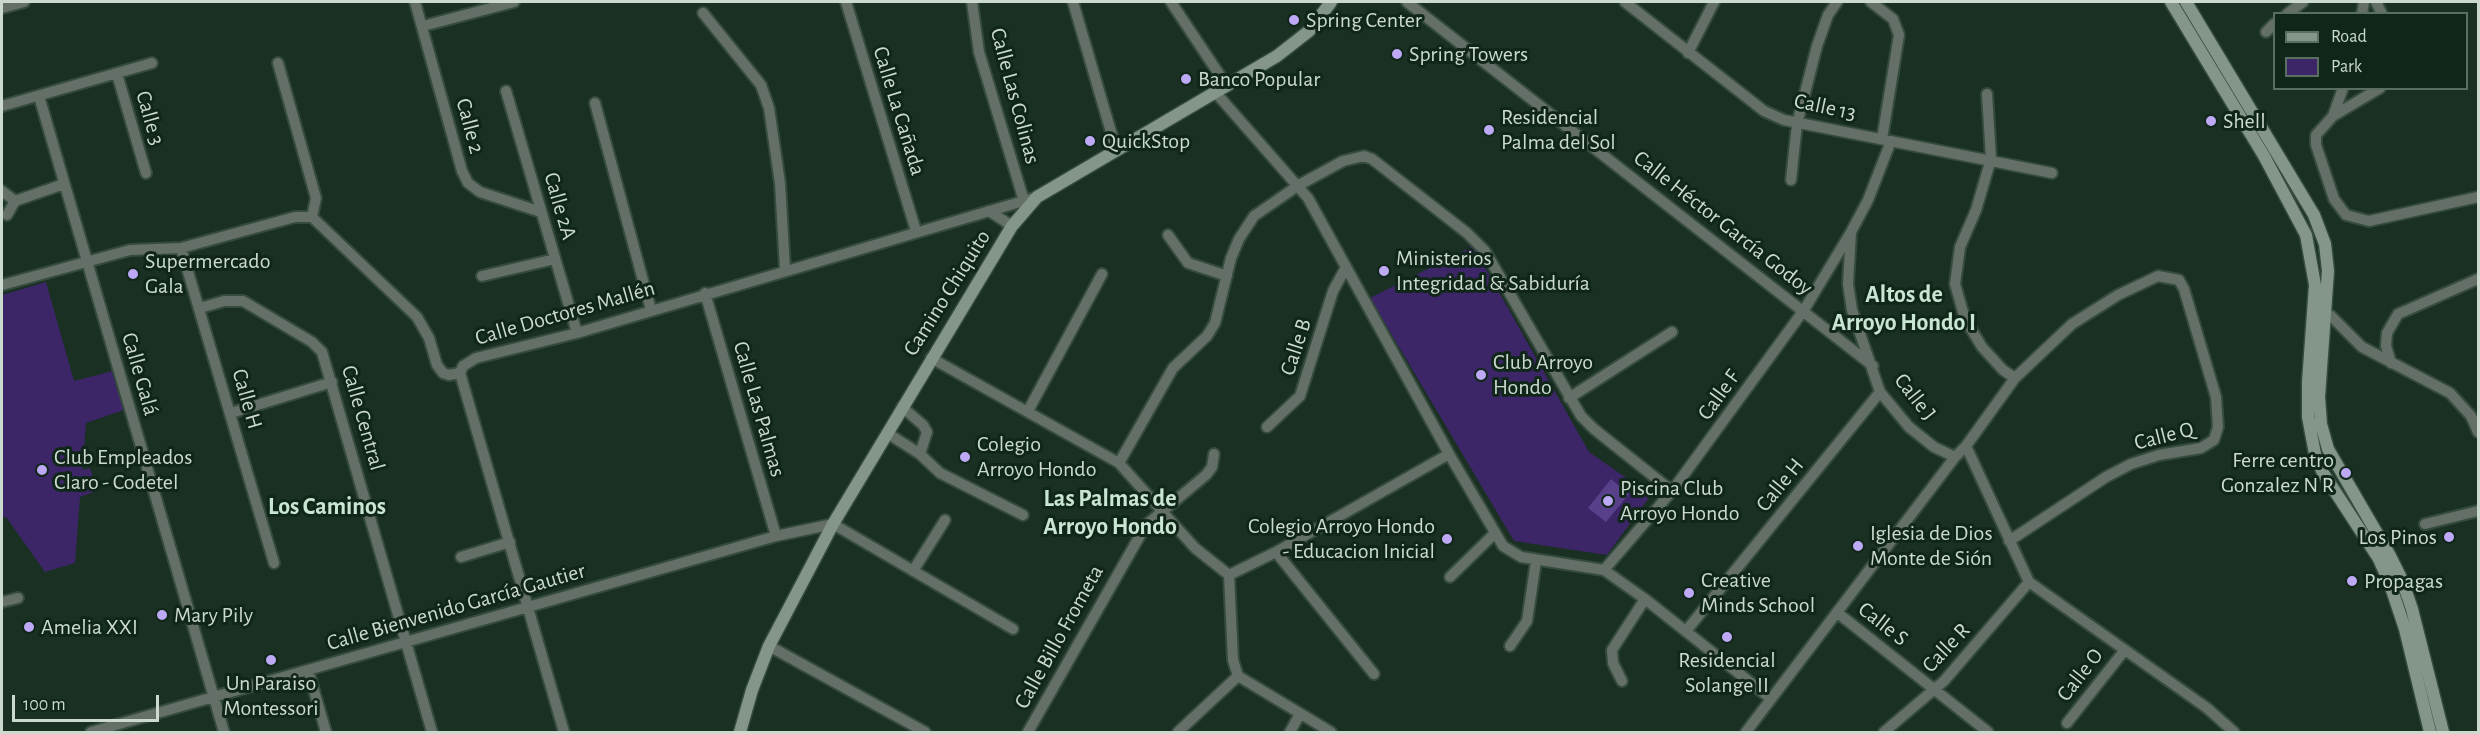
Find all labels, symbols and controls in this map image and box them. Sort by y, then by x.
place label: Spring Center [1306,7,1422,33]
legend [2273,12,2468,90]
marker: Spring Center [1287,13,1301,27]
street label: Calle Las Colinas [984,25,1046,167]
text: Road [2331,28,2367,46]
place label: Spring Towers [1409,41,1528,67]
street label: Calle La Cañada [867,43,931,179]
marker: Spring Towers [1390,47,1404,61]
text: Park [2331,58,2362,76]
place label: Banco Popular [1198,66,1320,92]
marker: Banco Popular [1179,72,1193,86]
street label: Calle 3 [130,88,170,148]
street label: Calle 13 [1792,88,1858,126]
street label: Calle 2 [450,95,490,157]
place label: Residencial Palma del Sol [1501,104,1616,156]
place label: Shell [2223,108,2266,134]
marker: Shell [2204,114,2218,128]
marker: Residencial Palma del Sol [1482,123,1496,137]
place label: QuickStop [1102,128,1190,154]
marker: QuickStop [1083,134,1097,148]
street label: Calle Héctor García Godoy [1628,145,1818,301]
street label: Calle 2A [538,169,582,243]
street label: Camino Chiquito [898,225,996,361]
place label: Ministerios Integridad & Sabiduría [1396,245,1590,296]
place label: Supermercado Gala [145,248,270,300]
marker: Ministerios Integridad & Sabiduría [1377,264,1391,278]
marker: Supermercado Gala [126,267,140,281]
street label: Calle Doctores Mallén [472,275,658,351]
district label: Altos de Arroyo Hondo I [1832,281,1976,337]
street label: Calle B [1274,315,1318,379]
street label: Calle Galá [116,330,164,418]
street label: Calle Las Palmas [727,338,791,480]
place label: Club Arroyo Hondo [1493,349,1593,400]
street label: Calle Central [335,362,391,474]
street label: Calle F [1692,365,1746,425]
street label: Calle H [226,366,268,432]
marker: Club Arroyo Hondo [1474,368,1488,382]
street label: Calle J [1888,368,1942,426]
street label: Calle Q [2132,416,2196,456]
place label: Colegio Arroyo Hondo [977,431,1096,482]
place label: Club Empleados Claro - Codetel [54,444,192,496]
place label: Ferre centro Gonzalez N R [2221,447,2334,499]
marker: Colegio Arroyo Hondo [958,450,972,464]
street label: Calle H [1750,453,1810,517]
marker: Club Empleados Claro - Codetel [35,463,49,477]
marker: Ferre centro Gonzalez N R [2339,466,2353,480]
place label: Piscina Club Arroyo Hondo [1620,475,1739,526]
district label: Las Palmas de Arroyo Hondo [1043,485,1177,541]
district label: Los Caminos [268,493,386,521]
marker: Piscina Club Arroyo Hondo [1601,494,1615,508]
place label: Colegio Arroyo Hondo - Educacion Inicial [1248,513,1435,564]
place label: Iglesia de Dios Monte de Sión [1870,520,1993,572]
place label: Los Pinos [2359,524,2437,550]
marker: Los Pinos [2442,530,2456,544]
marker: Colegio Arroyo Hondo - Educacion Inicial [1440,532,1454,546]
marker: Iglesia de Dios Monte de Sión [1851,539,1865,553]
street label: Calle Bienvenido García Gautier [324,557,588,657]
street label: Calle Billo Frometa [1009,561,1109,713]
place label: Creative Minds School [1701,567,1815,618]
place label: Propagas [2364,568,2443,594]
marker: Propagas [2345,574,2359,588]
marker: Creative Minds School [1682,586,1696,600]
street label: Calle S [1853,596,1913,652]
place label: Mary Pily [174,602,253,628]
marker: Mary Pily [155,608,169,622]
place label: Amelia XXI [41,614,138,640]
street label: Calle R [1916,618,1976,678]
marker: Amelia XXI [22,620,36,634]
marker: Residencial Solange II [1720,630,1734,644]
street label: Calle O [2051,643,2109,707]
place label: Residencial Solange II [1678,647,1776,698]
marker: Un Paraiso Montessori [264,653,278,667]
place label: Un Paraiso Montessori [224,670,318,722]
scale bar [15,683,162,721]
text: 100 m [23,696,66,714]

